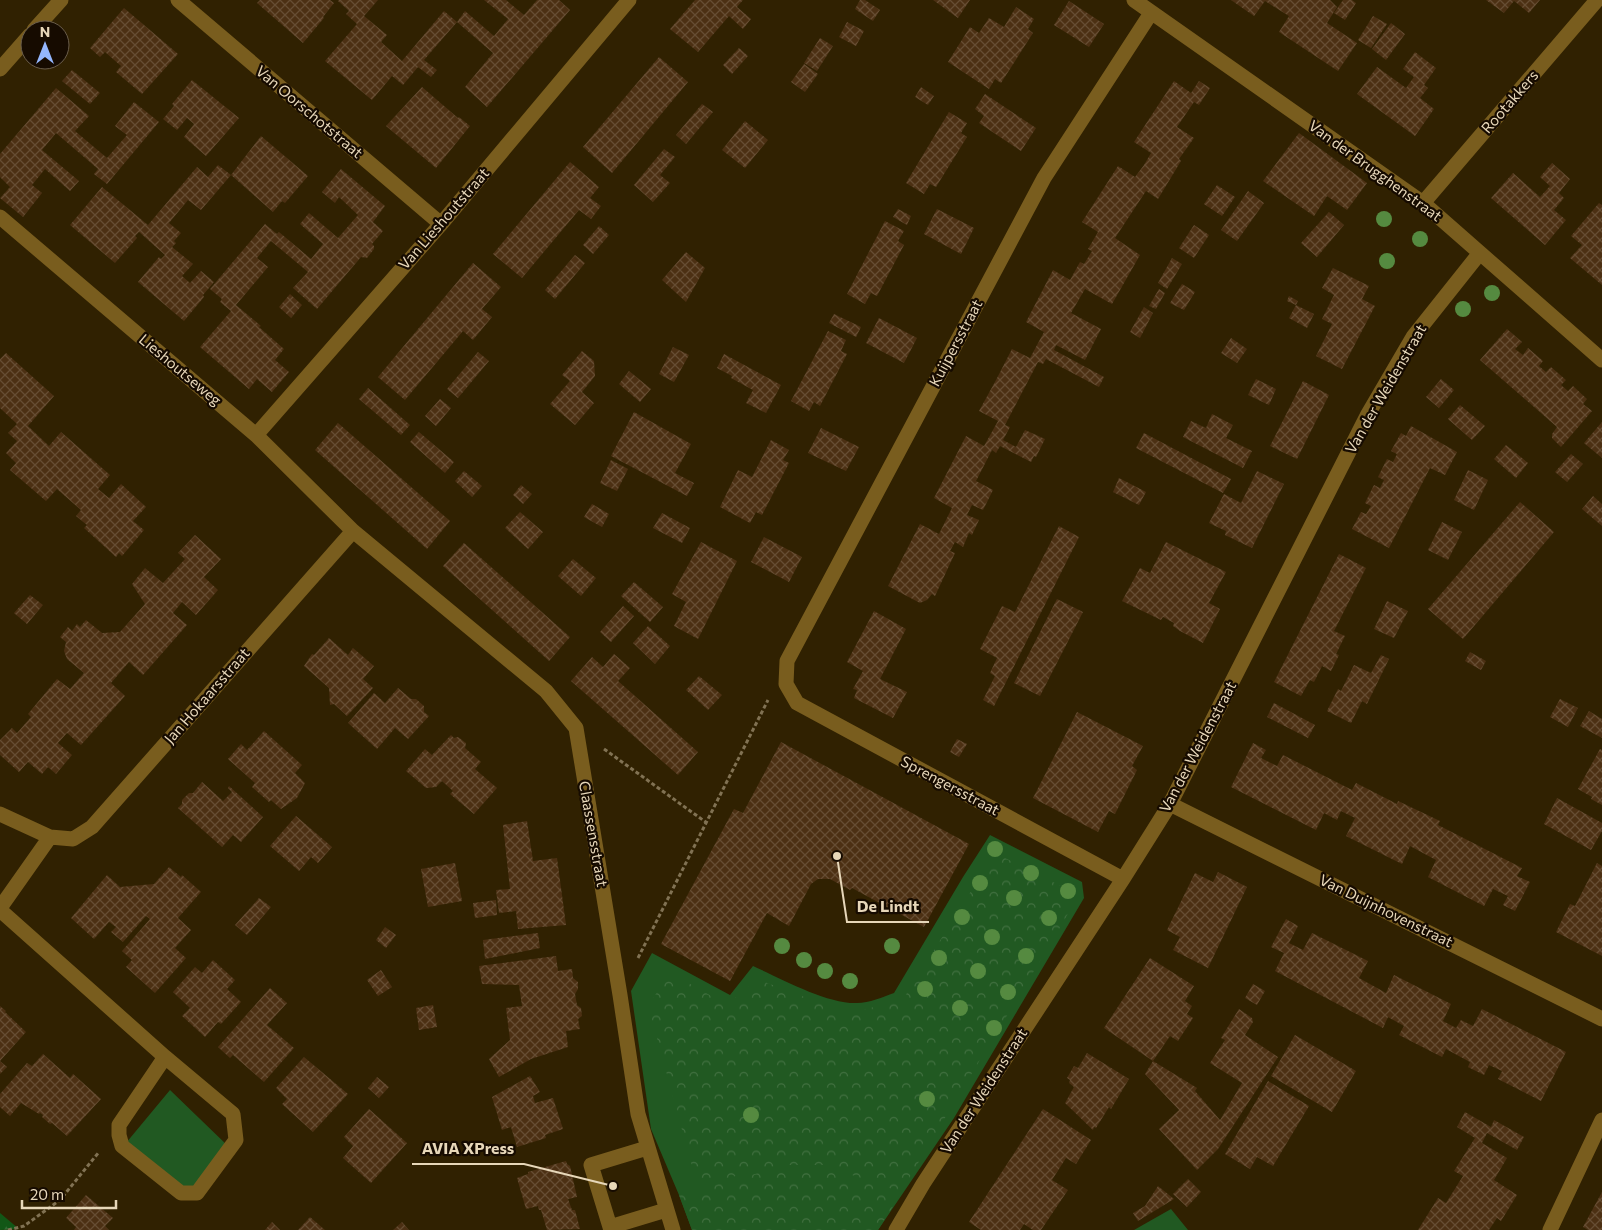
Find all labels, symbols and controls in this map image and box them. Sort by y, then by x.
north arrow [20,20,70,70]
text: N [40,23,50,40]
street label: Van Oorschotstraat [252,61,367,161]
street label: Rootakkers [1477,66,1542,137]
street label: Van der Brugghenstraat [1305,116,1446,225]
street label: Van Lieshoutstraat [394,164,492,273]
street label: Kuijpersstraat [925,296,986,389]
street label: Van der Weidenstraat [1341,321,1429,456]
street label: Lieshoutseweg [136,330,225,409]
street label: Jan Hokaarsstraat [160,644,253,747]
street label: Van der Weidenstraat [1155,678,1239,815]
street label: Sprengersstraat [898,752,1003,819]
street label: Claassensstraat [576,779,612,888]
street label: Van Duijnhovenstraat [1317,870,1456,950]
callout: De Lindt [847,891,929,922]
text: De Lindt [857,896,919,915]
street label: Van der Weidenstraat [936,1024,1030,1157]
callout: AVIA XPress [412,1133,524,1164]
text: AVIA XPress [422,1138,514,1157]
scale bar [22,1178,116,1210]
text: 20 m [30,1185,64,1203]

